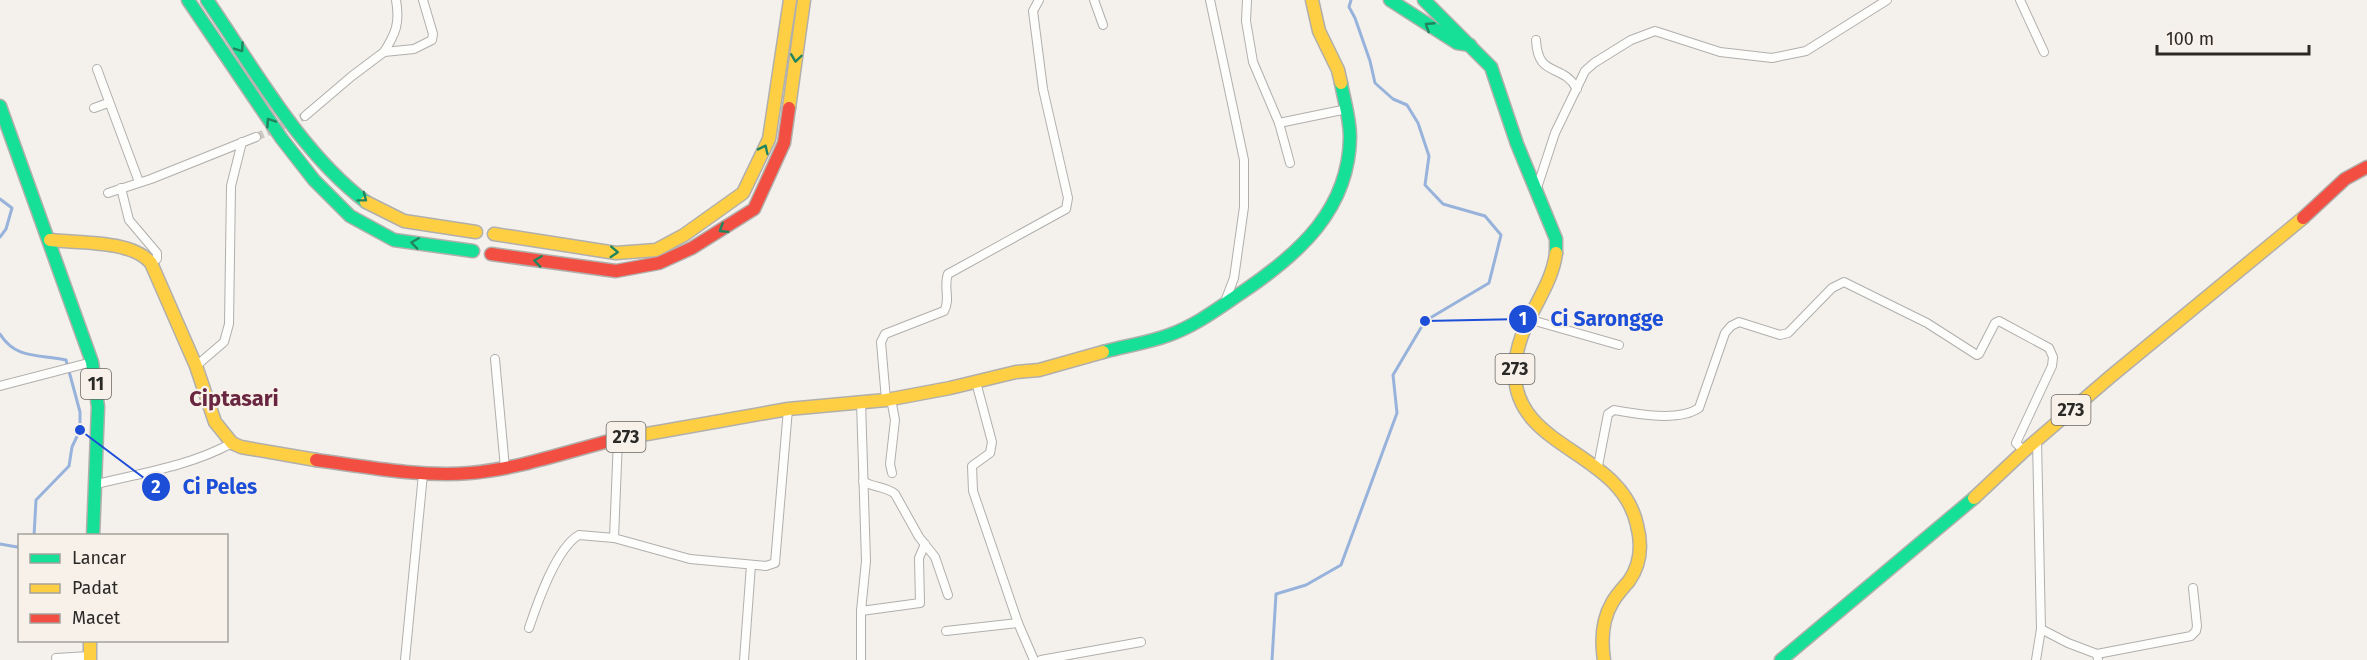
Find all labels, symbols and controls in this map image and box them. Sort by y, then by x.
scale bar [2157,18,2308,56]
one-way arrow [1425,22,1436,33]
text: 100 m [2166,28,2214,50]
one-way arrow [233,41,244,52]
one-way arrow [790,53,802,63]
one-way arrow [266,118,278,128]
one-way arrow [757,145,769,156]
one-way arrow [356,191,367,202]
one-way arrow [719,221,729,233]
one-way arrow [410,238,420,250]
one-way arrow [610,245,619,258]
one-way arrow [534,255,543,267]
callout: Ci Sarongge [1508,300,1675,339]
text: Ci Sarongge [1551,306,1664,332]
text: 1 [1519,308,1527,330]
road number: 273 [1496,354,1534,384]
road number: 11 [81,369,111,399]
district label: Ciptasari [189,385,279,412]
road number: 273 [2052,395,2090,425]
road number: 273 [606,422,646,452]
callout: Ci Peles [141,467,269,506]
text: Ci Peles [183,474,257,500]
text: 2 [151,476,161,498]
legend [18,534,228,642]
text: Lancar [72,547,126,569]
text: Padat [72,577,119,599]
text: Macet [72,607,121,629]

